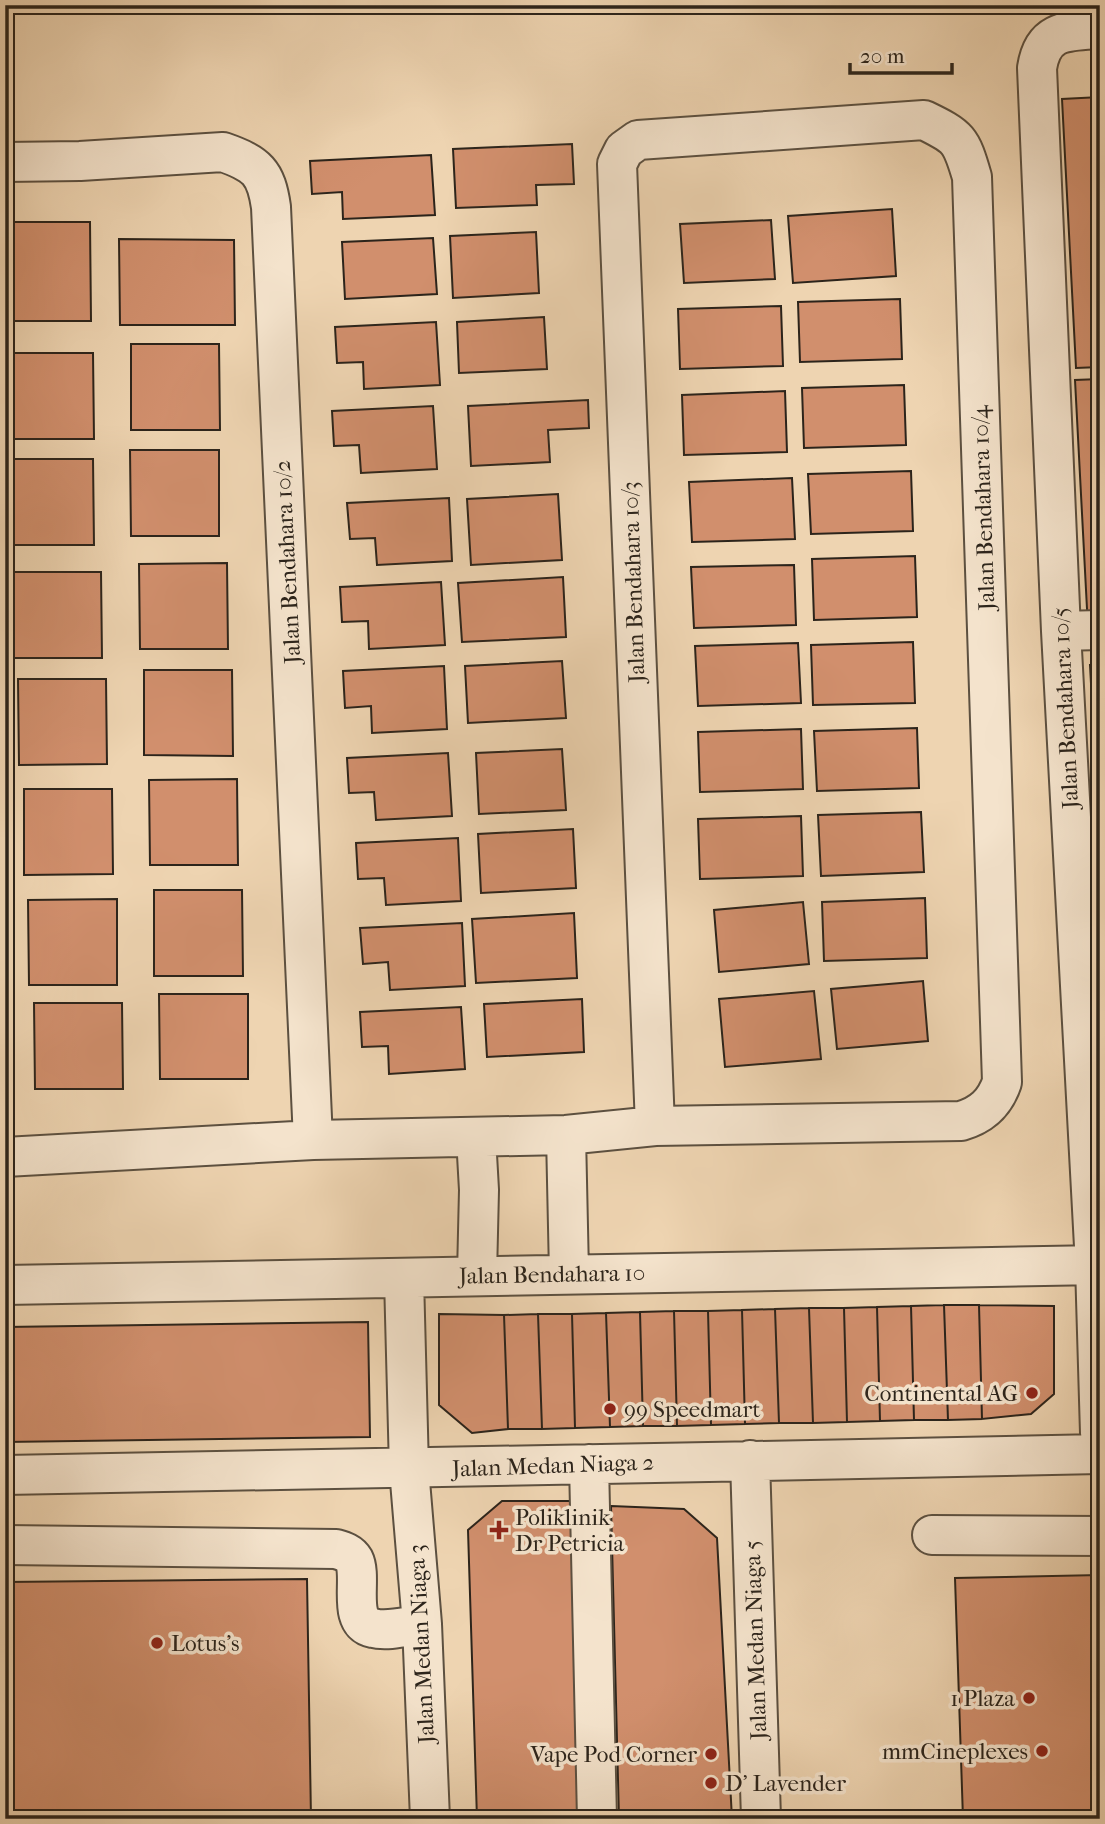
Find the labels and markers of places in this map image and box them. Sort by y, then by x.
place label: Continental AG [864,1380,1018,1407]
marker: Continental AG [1024,1385,1040,1401]
place label: 99 Speedmart [624,1396,761,1423]
marker: 99 Speedmart [602,1401,618,1417]
place label: Poliklinik Dr Petricia [515,1504,625,1557]
marker: Poliklinik Dr Petricia [489,1520,509,1540]
place label: Lotus's [171,1630,240,1657]
marker: Lotus's [149,1635,165,1651]
place label: 1 Plaza [950,1685,1015,1712]
marker: 1 Plaza [1021,1690,1037,1706]
place label: mmCineplexes [882,1738,1028,1765]
place label: Vape Pod Corner [529,1741,697,1768]
marker: mmCineplexes [1034,1743,1050,1759]
marker: Vape Pod Corner [703,1746,719,1762]
place label: D’ Lavender [725,1770,846,1797]
marker: D’ Lavender [703,1775,719,1791]

